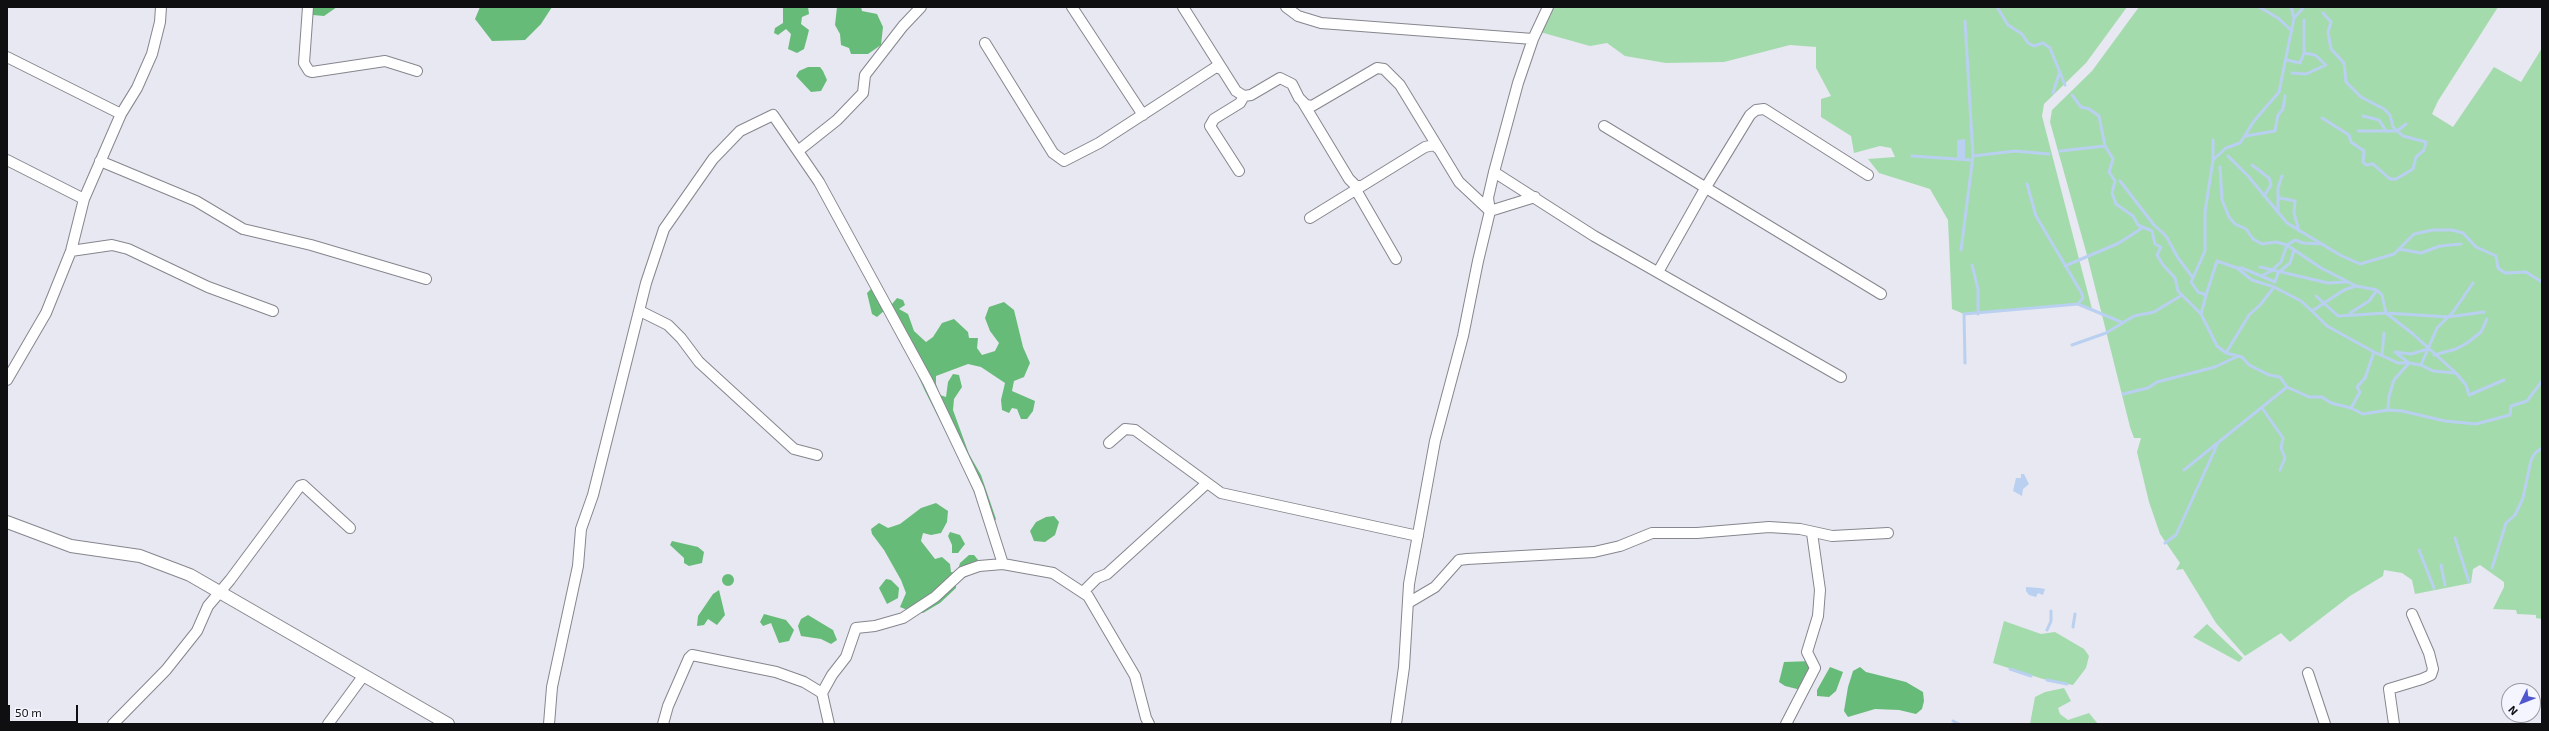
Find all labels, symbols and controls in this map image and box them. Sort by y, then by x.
north arrow [2501,683,2541,723]
scale bar [10,697,80,723]
text: N [2505,704,2520,718]
text: 50 m [15,705,42,719]

